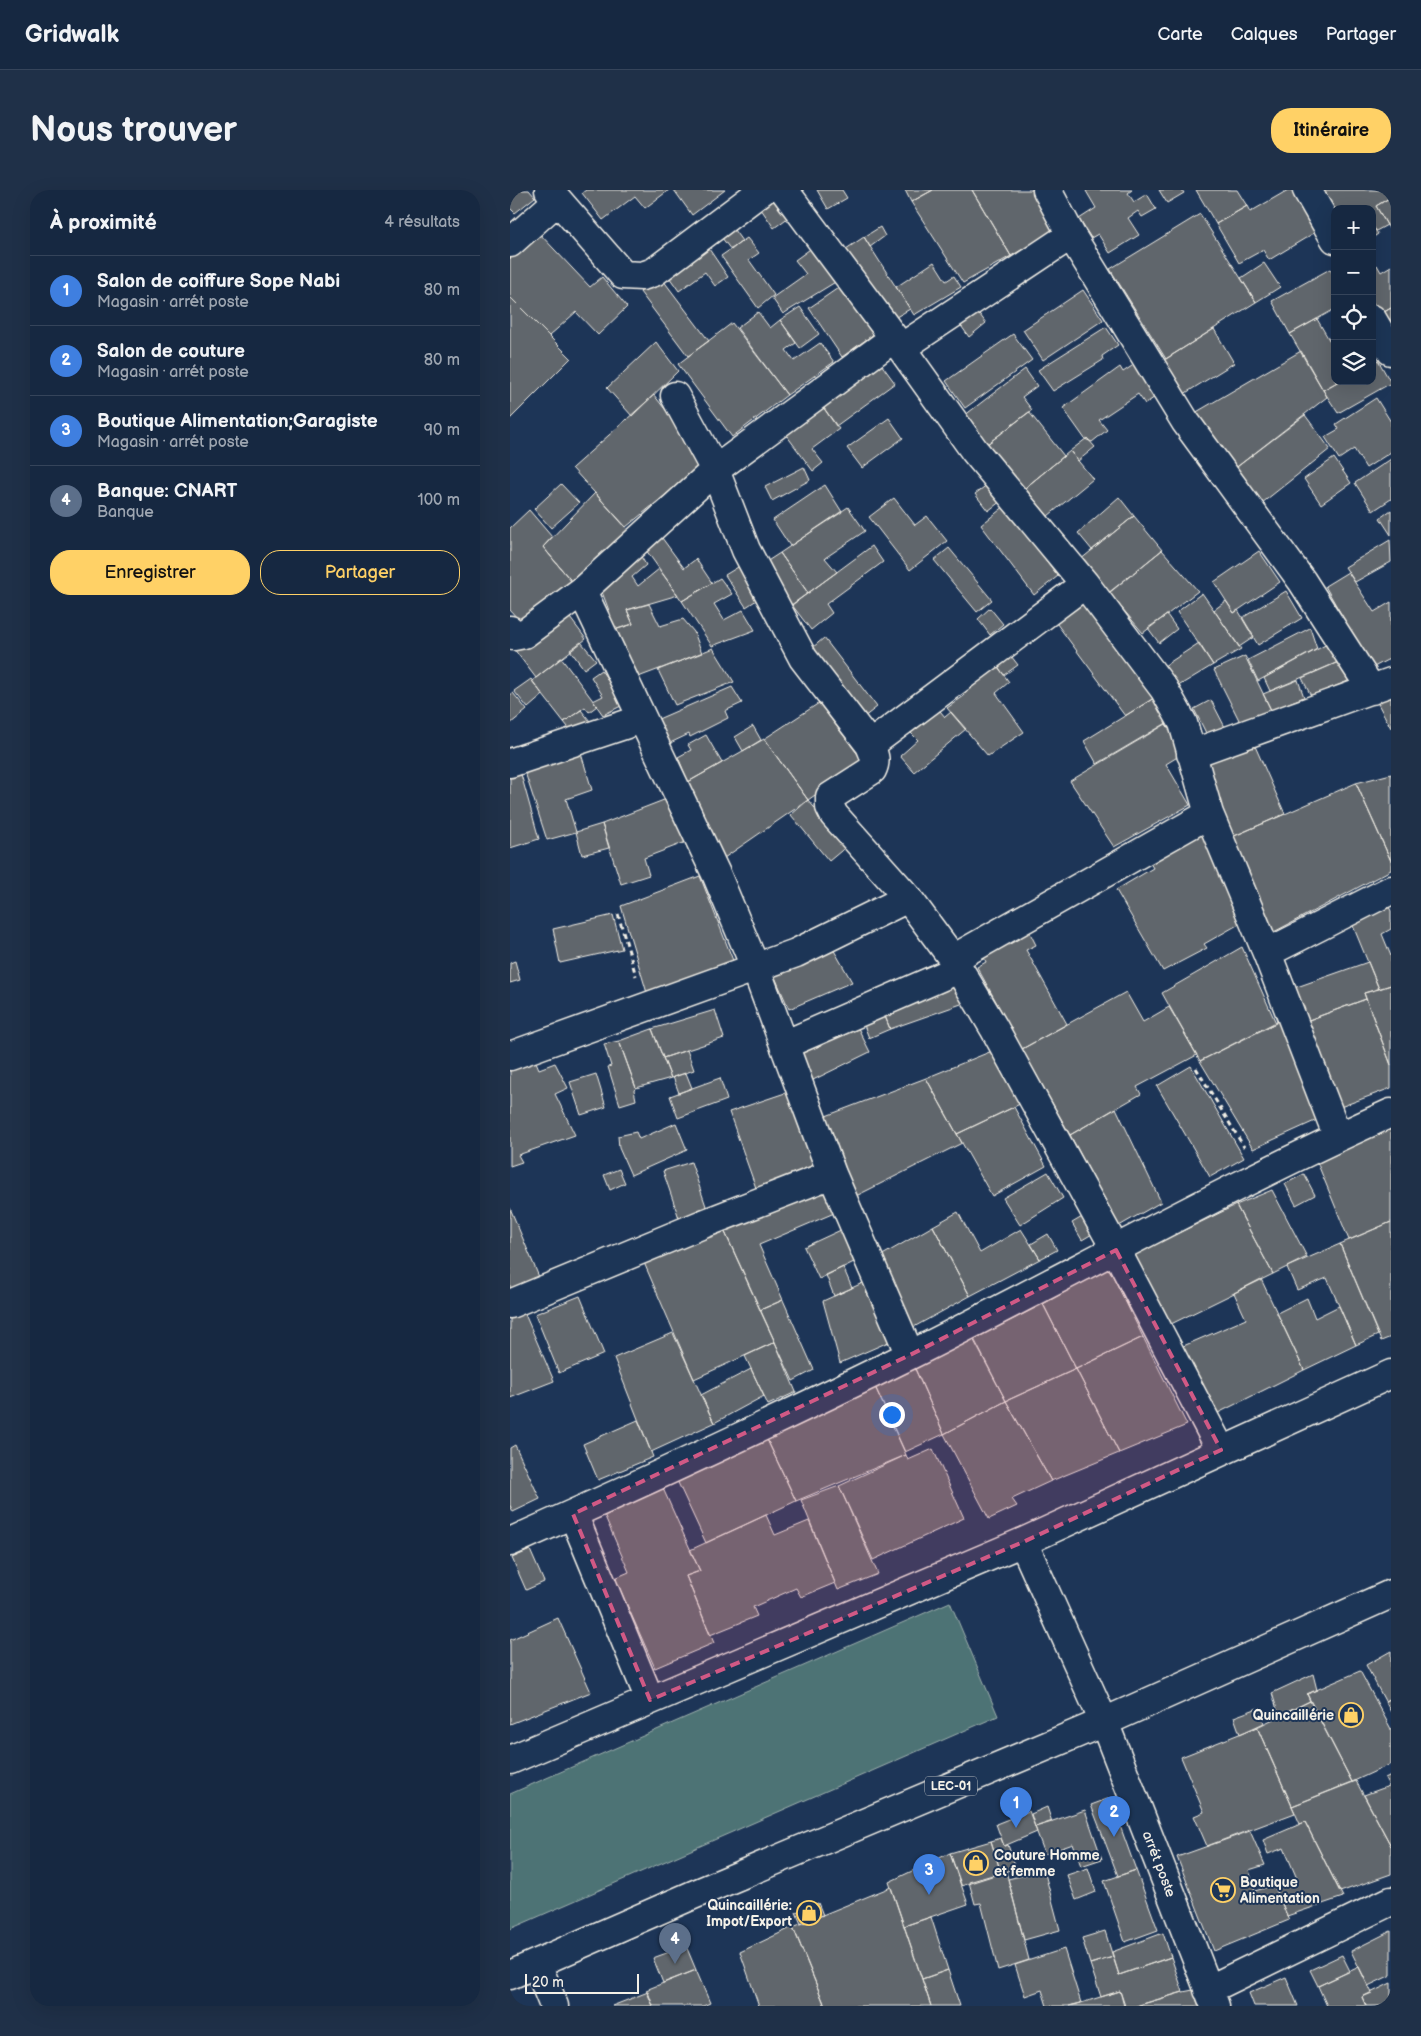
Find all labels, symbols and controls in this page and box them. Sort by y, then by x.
text: Gridwalk [25,20,119,49]
text: Carte [1157,24,1203,45]
text: Calques [1231,24,1298,45]
text: Partager [1326,24,1396,45]
button: Itinéraire [1271,108,1391,153]
text: Nous trouver [30,109,237,152]
map controls [1331,205,1376,385]
button: + [1331,205,1376,250]
text: À proximité [50,210,157,235]
text: 4 résultats [384,213,460,232]
button: − [1331,250,1376,295]
text: Salon de coiffure Sope Nabi [97,270,340,293]
text: 1 [63,281,69,300]
text: 80 m [424,281,460,300]
text: Magasin · arrét poste [97,293,249,312]
button: locate [1331,295,1376,340]
text: Salon de couture [97,340,245,363]
button: layers [1331,340,1376,385]
text: 2 [61,351,71,370]
text: 80 m [424,351,460,370]
text: Magasin · arrét poste [97,363,249,382]
text: Boutique Alimentation;Garagiste [97,410,378,433]
text: 3 [61,421,71,440]
text: 90 m [424,421,460,440]
text: Magasin · arrét poste [97,433,249,452]
text: Banque: CNART [97,480,237,503]
text: 4 [61,491,71,510]
text: 100 m [417,491,460,510]
text: Banque [97,503,154,522]
button: Enregistrer [50,550,250,595]
button: Partager [260,550,460,595]
your location [879,1402,905,1428]
shop icon: Quincaillérie [1338,1702,1364,1728]
place label: Quincaillérie [1253,1707,1334,1724]
road number: LEC-01 [925,1776,977,1795]
pin: 1 [1000,1787,1032,1828]
pin: 2 [1098,1796,1130,1837]
street label: arrét poste [1139,1829,1179,1899]
place label: Couture Homme et femme [994,1847,1100,1880]
shop icon: Couture Homme et femme [963,1850,989,1876]
pin: 3 [913,1854,945,1895]
place label: Boutique Alimentation [1239,1874,1320,1907]
supermarket icon: Boutique Alimentation [1210,1877,1236,1903]
place label: Quincaillérie: Impot/Export [706,1897,792,1930]
shop icon: Quincaillérie: Impot/Export [796,1900,822,1926]
pin: 4 [659,1923,691,1964]
scale bar [525,1971,639,1994]
text: 20 m [532,1974,564,1991]

